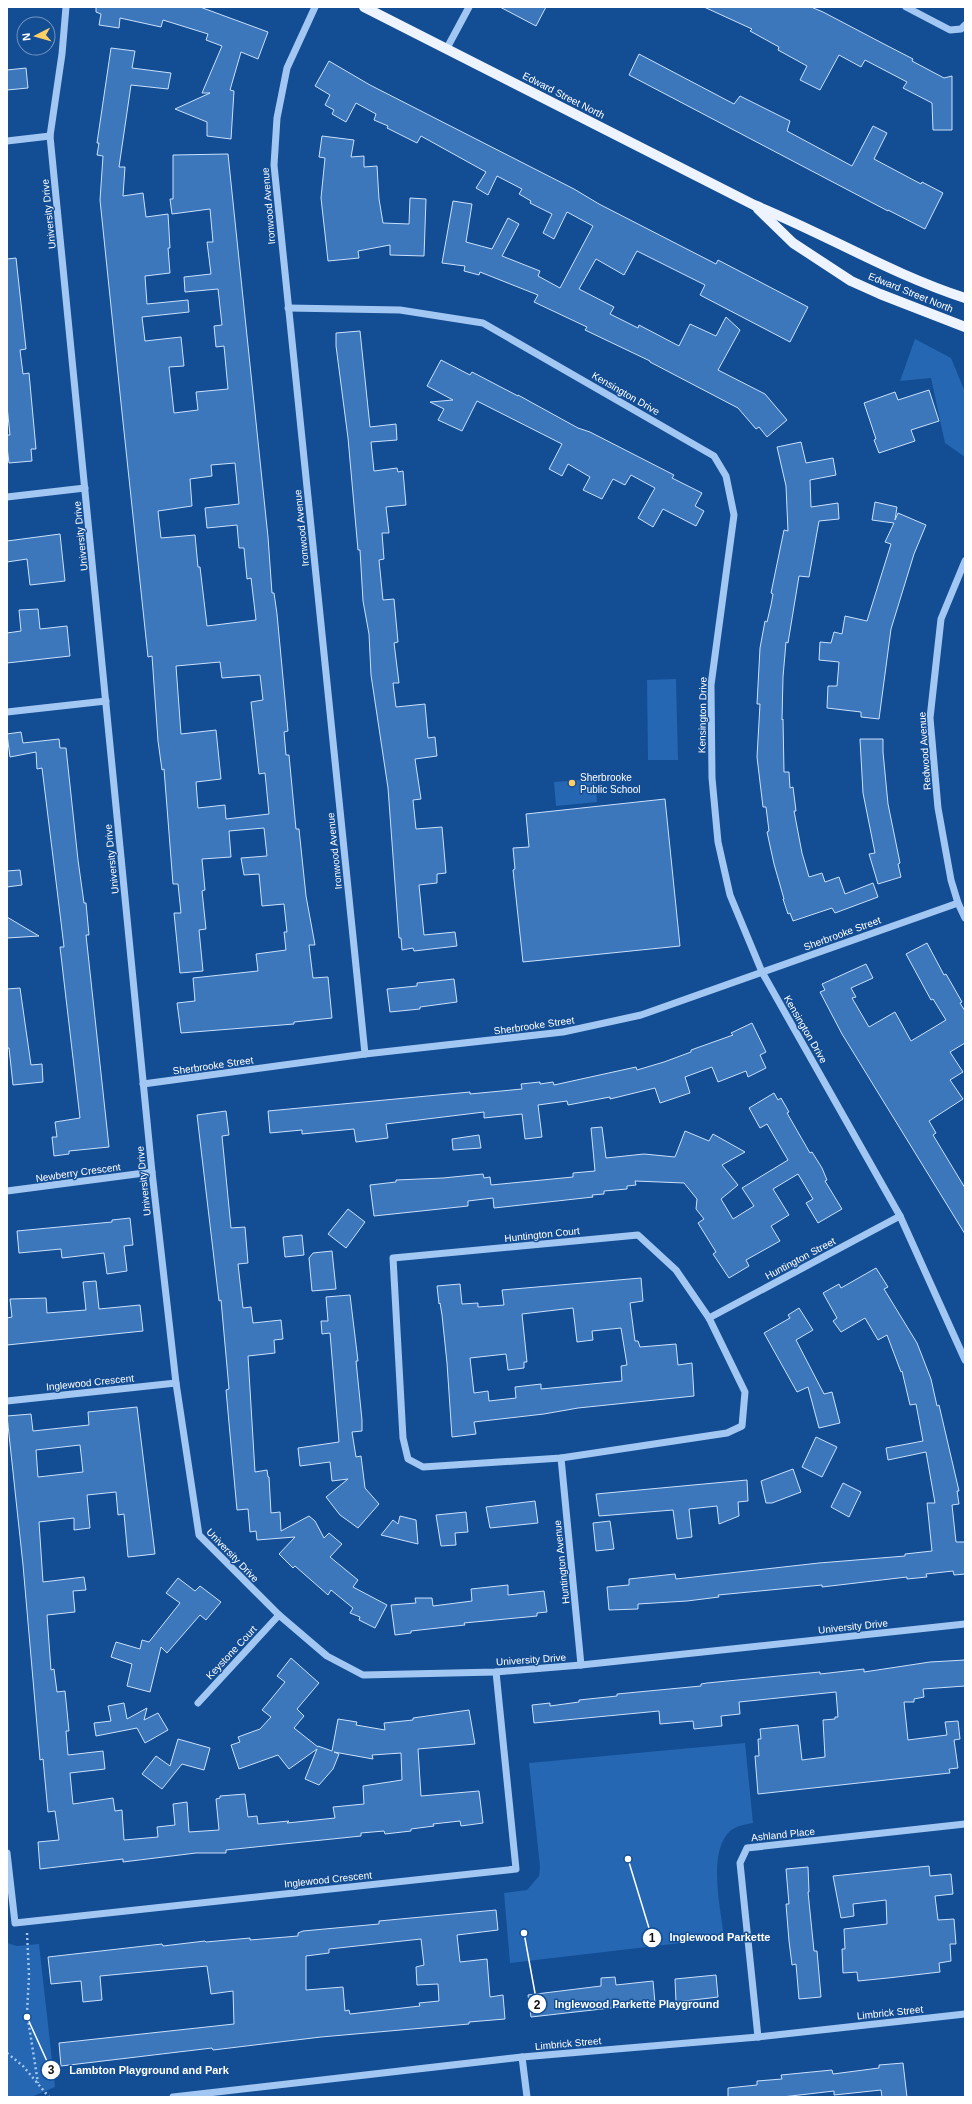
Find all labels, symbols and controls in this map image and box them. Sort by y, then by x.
north arrow [16,16,56,56]
text: N [20,32,32,42]
street label: Edward Street North [521,70,607,121]
street label: Ironwood Avenue [260,167,277,245]
street label: University Drive [39,178,58,249]
street label: Edward Street North [867,270,955,315]
street label: Kensington Drive [590,370,662,417]
street label: Ironwood Avenue [292,489,311,567]
street label: University Drive [71,500,90,571]
street label: Kensington Drive [696,676,709,753]
street label: Redwood Avenue [916,711,933,790]
place label: Sherbrooke Public School [580,772,641,795]
marker: Sherbrooke Public School [567,778,577,788]
street label: Ironwood Avenue [325,812,344,890]
street label: University Drive [102,823,121,894]
street label: Sherbrooke Street [802,914,882,953]
street label: Kensington Drive [782,994,830,1065]
street label: Sherbrooke Street [493,1014,575,1037]
street label: Sherbrooke Street [172,1054,254,1077]
street label: University Drive [134,1145,153,1216]
street label: Newberry Crescent [35,1161,121,1184]
street label: Huntington Court [504,1225,580,1244]
street label: Huntington Street [763,1235,837,1282]
street label: Inglewood Crescent [46,1372,135,1393]
street label: Huntington Avenue [552,1519,571,1604]
street label: University Drive [204,1526,261,1585]
street label: University Drive [818,1617,889,1636]
street label: Keystone Court [204,1623,259,1681]
street label: University Drive [496,1652,567,1667]
street label: Ashland Place [751,1826,816,1843]
street label: Inglewood Crescent [284,1869,373,1890]
callout: Inglewood Parkette [642,1926,779,1949]
text: 1 [649,1931,656,1945]
text: Inglewood Parkette [670,1931,770,1943]
callout: Inglewood Parkette Playground [527,1993,727,2016]
text: 2 [534,1998,541,2012]
text: Inglewood Parkette Playground [555,1998,719,2010]
street label: Limbrick Street [856,2004,924,2021]
street label: Limbrick Street [534,2035,602,2052]
callout: Lambton Playground and Park [41,2058,236,2081]
text: 3 [48,2063,55,2077]
text: Lambton Playground and Park [69,2064,230,2076]

